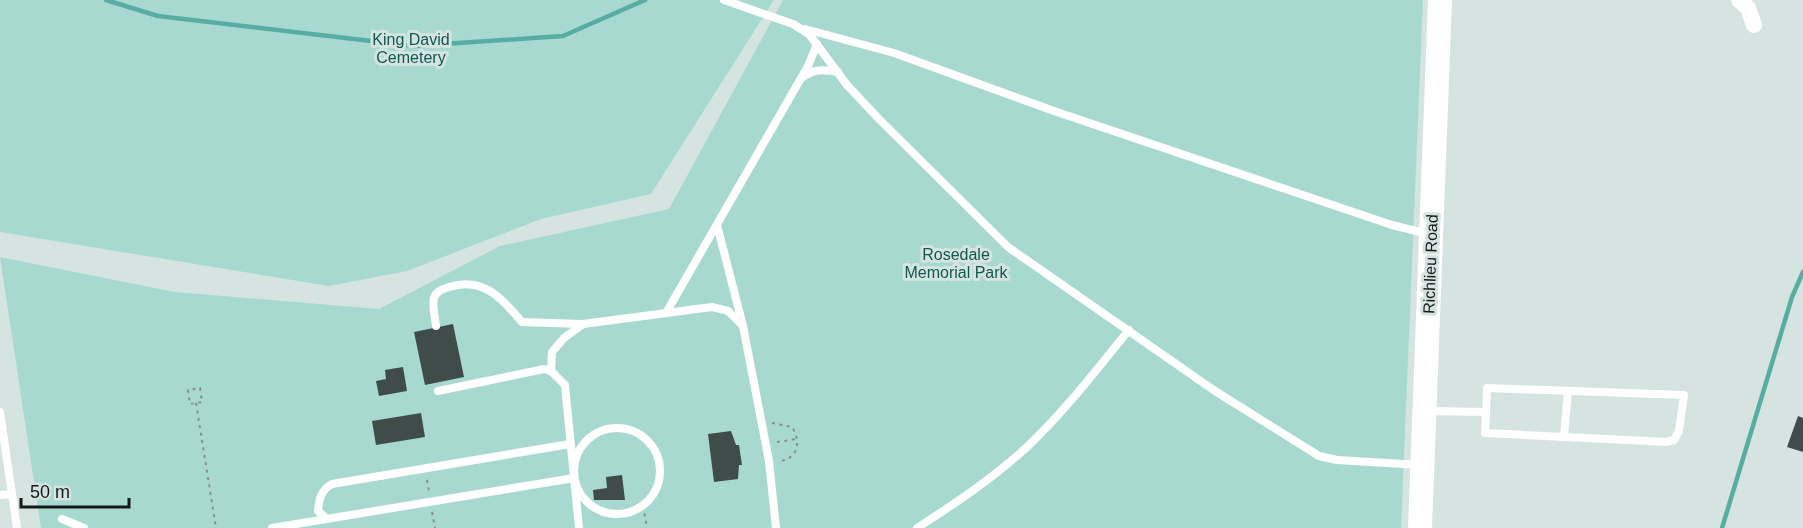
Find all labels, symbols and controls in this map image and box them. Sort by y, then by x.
park label: King David Cemetery [372,31,450,66]
street label: Richlieu Road [1420,214,1441,314]
park label: Rosedale Memorial Park [904,246,1009,281]
scale bar [21,471,129,509]
text: 50 m [30,482,70,502]

